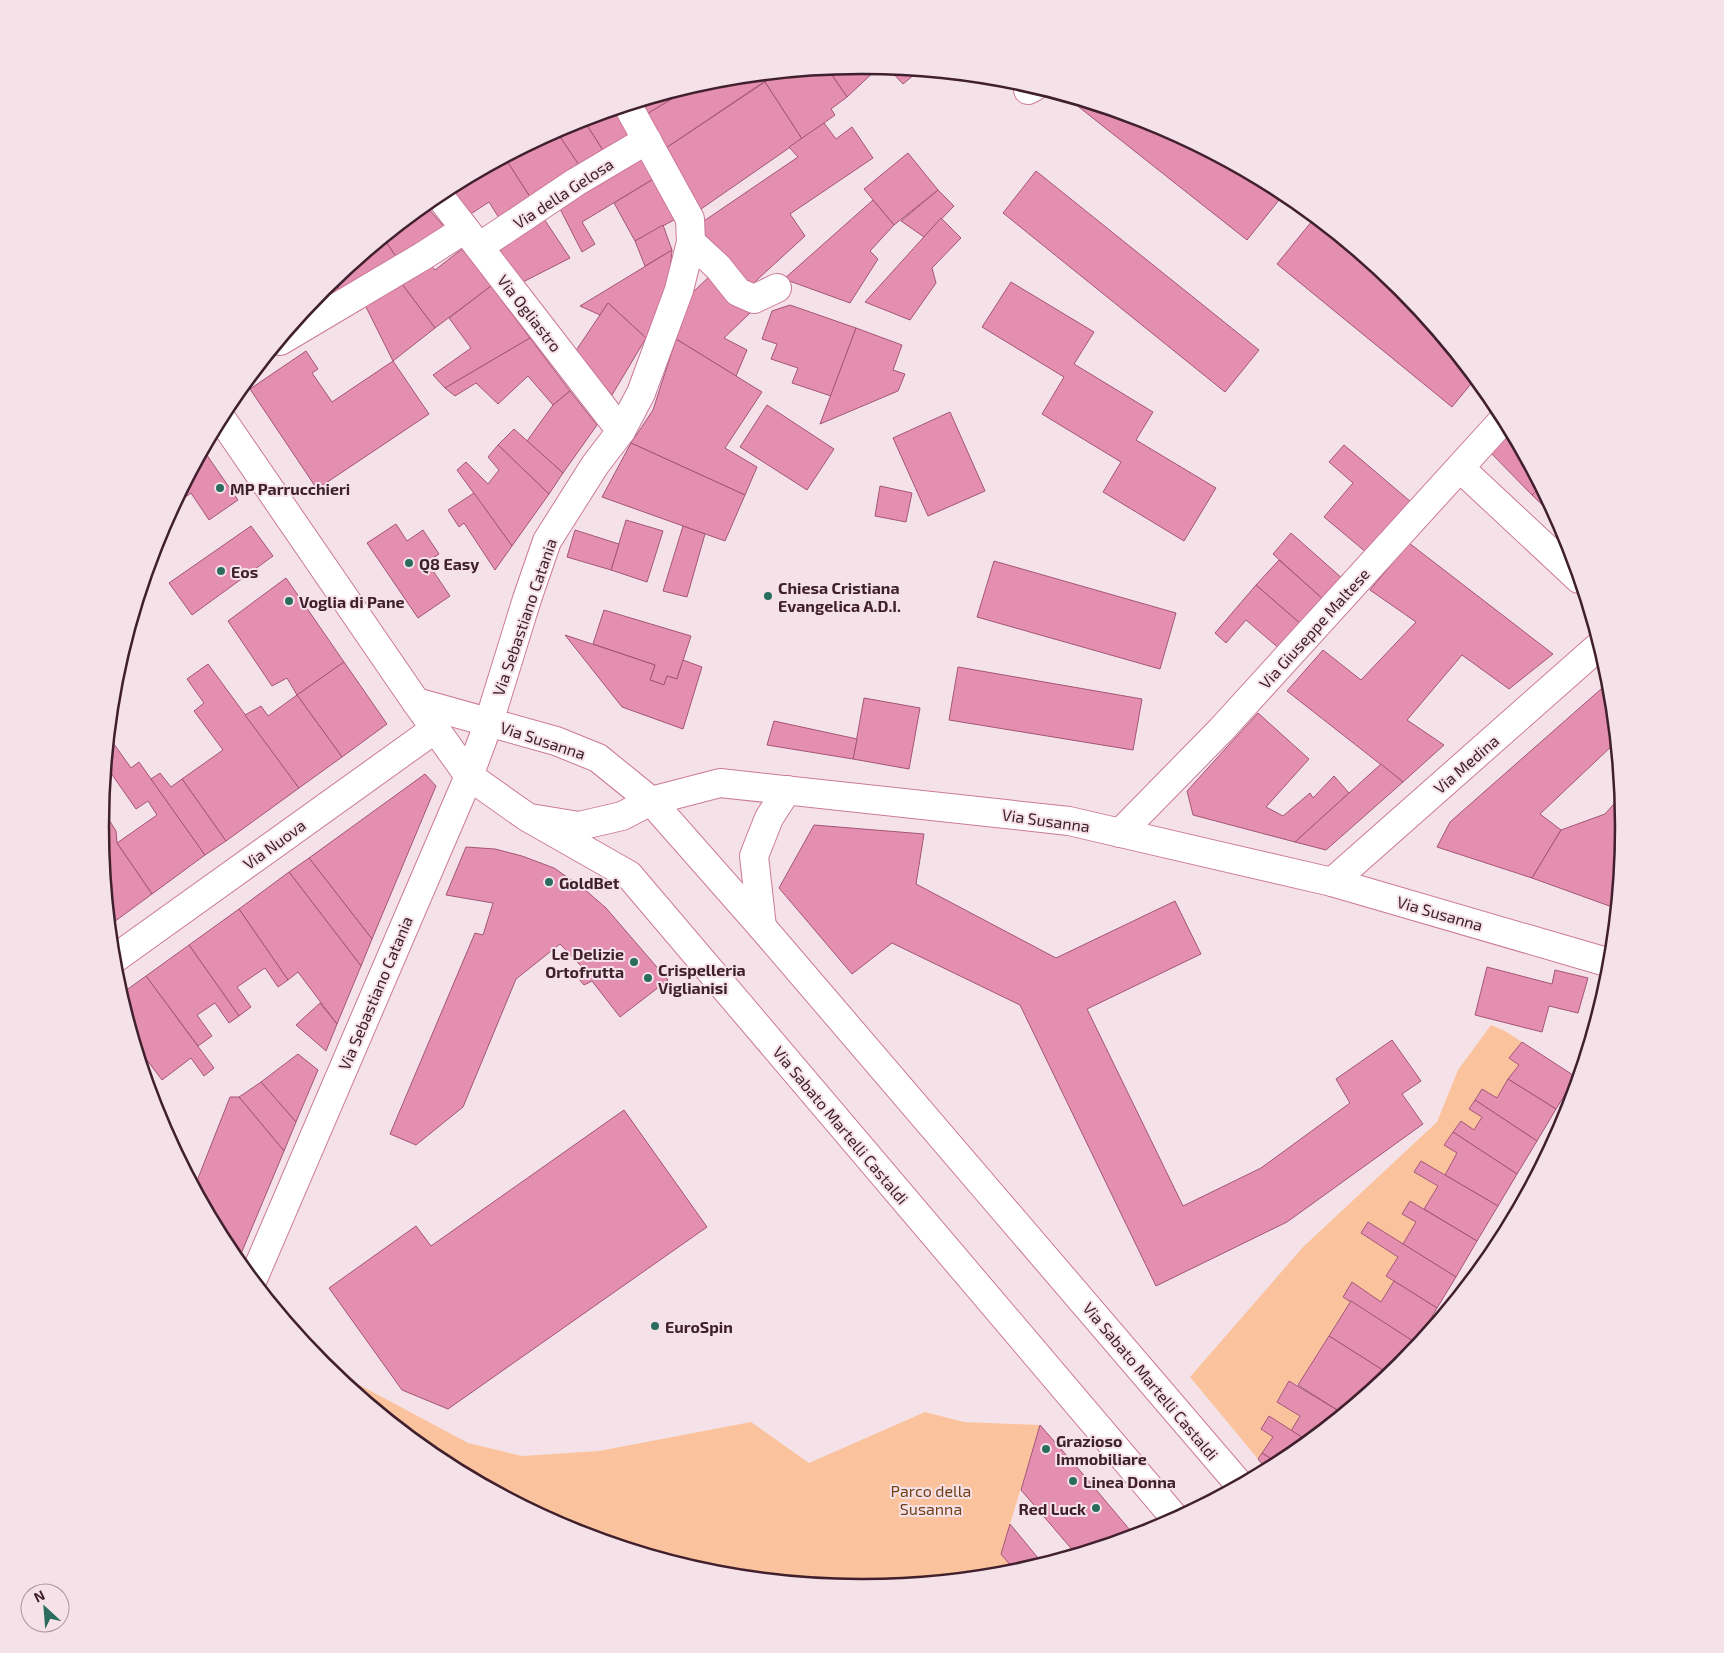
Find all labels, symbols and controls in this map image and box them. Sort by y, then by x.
street label: Via della Gelosa [510,154,616,232]
street label: Via Ogliastro [494,271,566,355]
place label: MP Parrucchieri [230,479,350,498]
marker: MP Parrucchieri [214,482,226,494]
street label: Via Sebastiano Catania [488,536,560,698]
place label: Q8 Easy [419,554,479,574]
marker: Q8 Easy [403,557,415,569]
place label: Eos [231,562,258,581]
street label: Via Giuseppe Maltese [1255,564,1373,692]
marker: Eos [215,565,227,577]
place label: Chiesa Cristiana Evangelica A.D.I. [778,578,901,615]
marker: Chiesa Cristiana Evangelica A.D.I. [762,590,774,602]
place label: Voglia di Pane [299,592,405,611]
marker: Voglia di Pane [283,595,295,607]
street label: Via Susanna [498,717,588,763]
street label: Via Medina [1430,731,1502,797]
street label: Via Susanna [1001,804,1091,836]
street label: Via Nuova [239,815,309,873]
place label: GoldBet [559,873,620,892]
marker: GoldBet [543,876,555,888]
street label: Via Susanna [1395,892,1485,934]
street label: Via Sebastiano Catania [334,913,416,1073]
place label: Le Delizie Ortofrutta [545,944,624,981]
marker: Le Delizie Ortofrutta [628,956,640,968]
place label: Crispelleria Viglianisi [658,960,746,997]
marker: Crispelleria Viglianisi [642,972,654,984]
street label: Via Sabato Martelli Castaldi [769,1042,913,1208]
street label: Via Sabato Martelli Castaldi [1079,1298,1223,1464]
place label: EuroSpin [665,1317,733,1336]
marker: EuroSpin [649,1320,661,1332]
place label: Grazioso Immobiliare [1056,1431,1147,1468]
marker: Grazioso Immobiliare [1040,1443,1052,1455]
place label: Linea Donna [1083,1472,1176,1491]
marker: Linea Donna [1067,1475,1079,1487]
park label: Parco della Susanna [891,1481,971,1518]
place label: Red Luck [1019,1499,1086,1518]
marker: Red Luck [1090,1502,1102,1514]
north arrow [20,1583,70,1633]
text: N [31,1586,47,1606]

